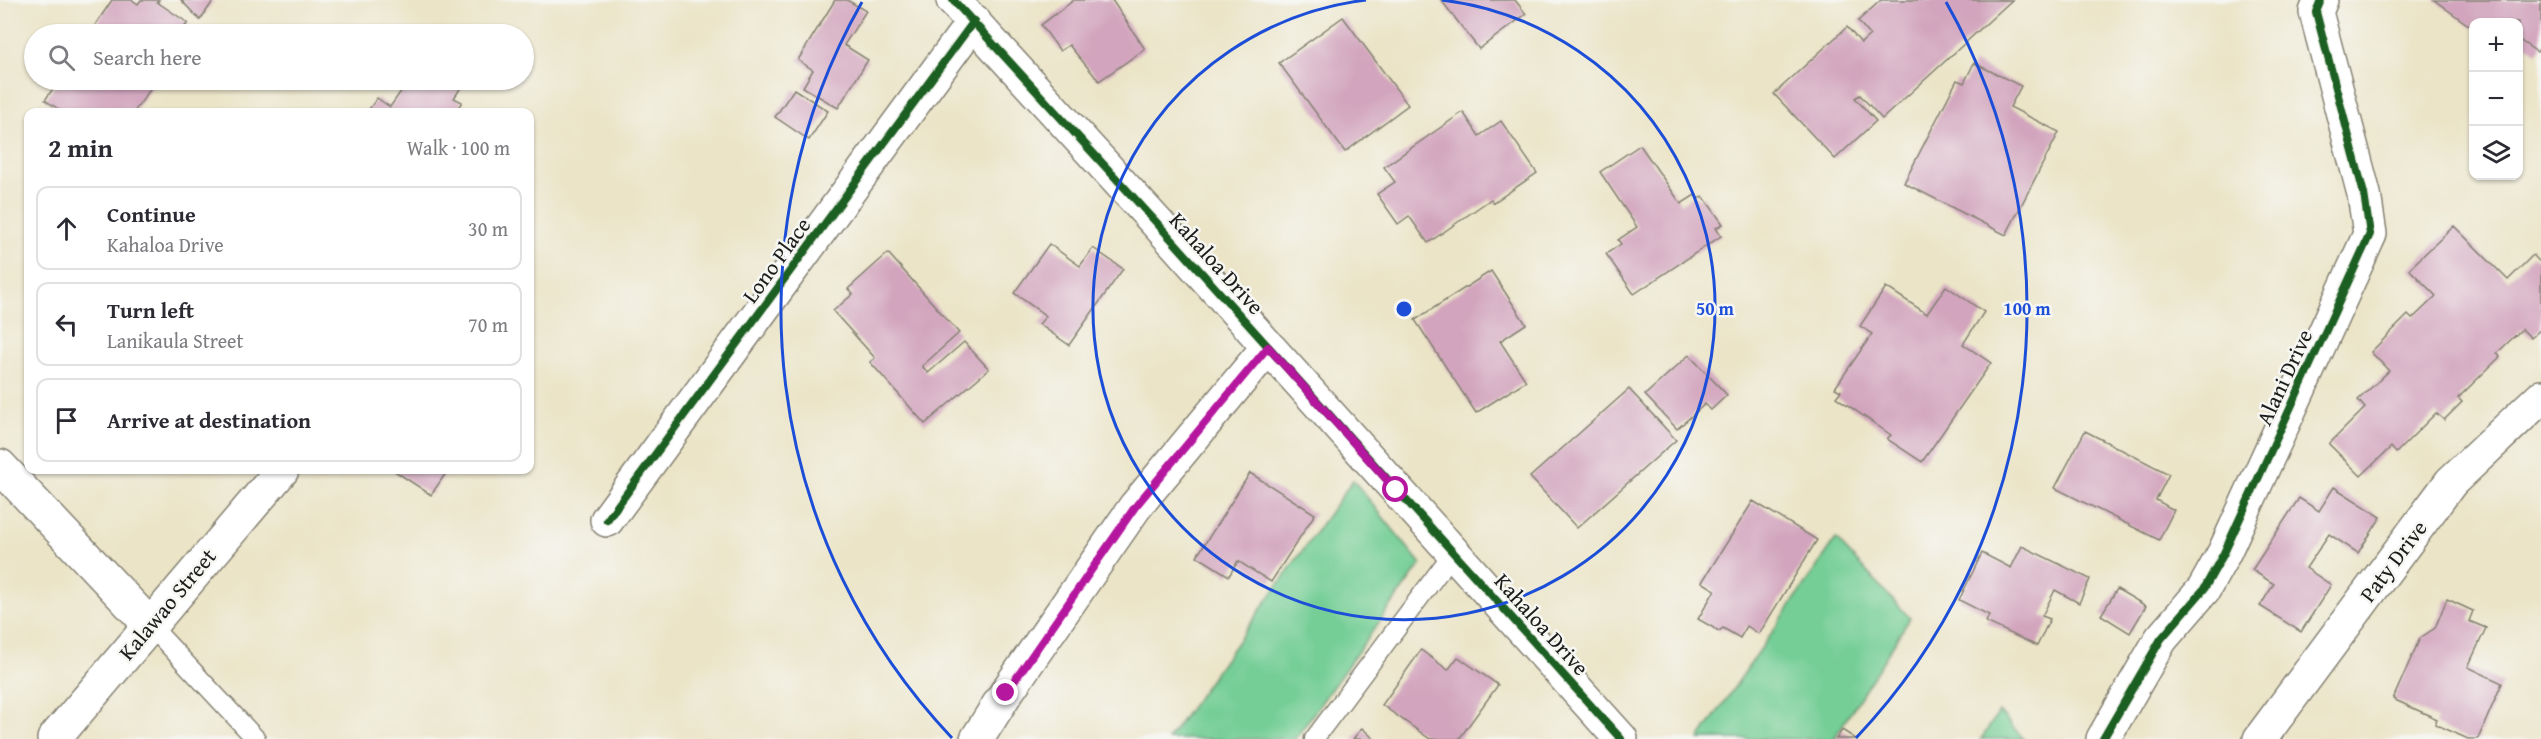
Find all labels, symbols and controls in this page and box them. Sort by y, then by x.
map controls [2469,18,2523,180]
button: + [2469,18,2523,72]
search box [24,24,534,90]
icon: search [45,41,78,74]
text: Search here [93,41,202,73]
button: − [2469,72,2523,126]
button: layers [2469,126,2523,180]
text: 2 min [48,128,113,167]
text: Walk · 100 m [407,133,510,162]
text: Continue [107,198,196,230]
street label: Kahaloa Drive [1162,205,1272,321]
street label: Lono Place [734,211,818,309]
icon: ahead [50,212,83,245]
text: 30 m [468,214,508,243]
text: Kahaloa Drive [107,230,224,259]
text: Turn left [107,294,194,326]
text: 50 m [1696,295,1735,322]
text: 100 m [2003,295,2051,322]
centre of rings [1394,299,1414,319]
icon: left [50,308,83,341]
text: 70 m [468,310,508,339]
street label: Alani Drive [2248,324,2320,430]
text: Lanikaula Street [107,326,244,355]
icon: arrive [50,404,83,437]
text: Arrive at destination [107,404,311,436]
route start [1382,476,1408,502]
street label: Paty Drive [2352,513,2434,609]
street label: Kalawao Street [111,541,223,667]
street label: Kahaloa Drive [1487,566,1597,682]
route end [992,679,1018,705]

